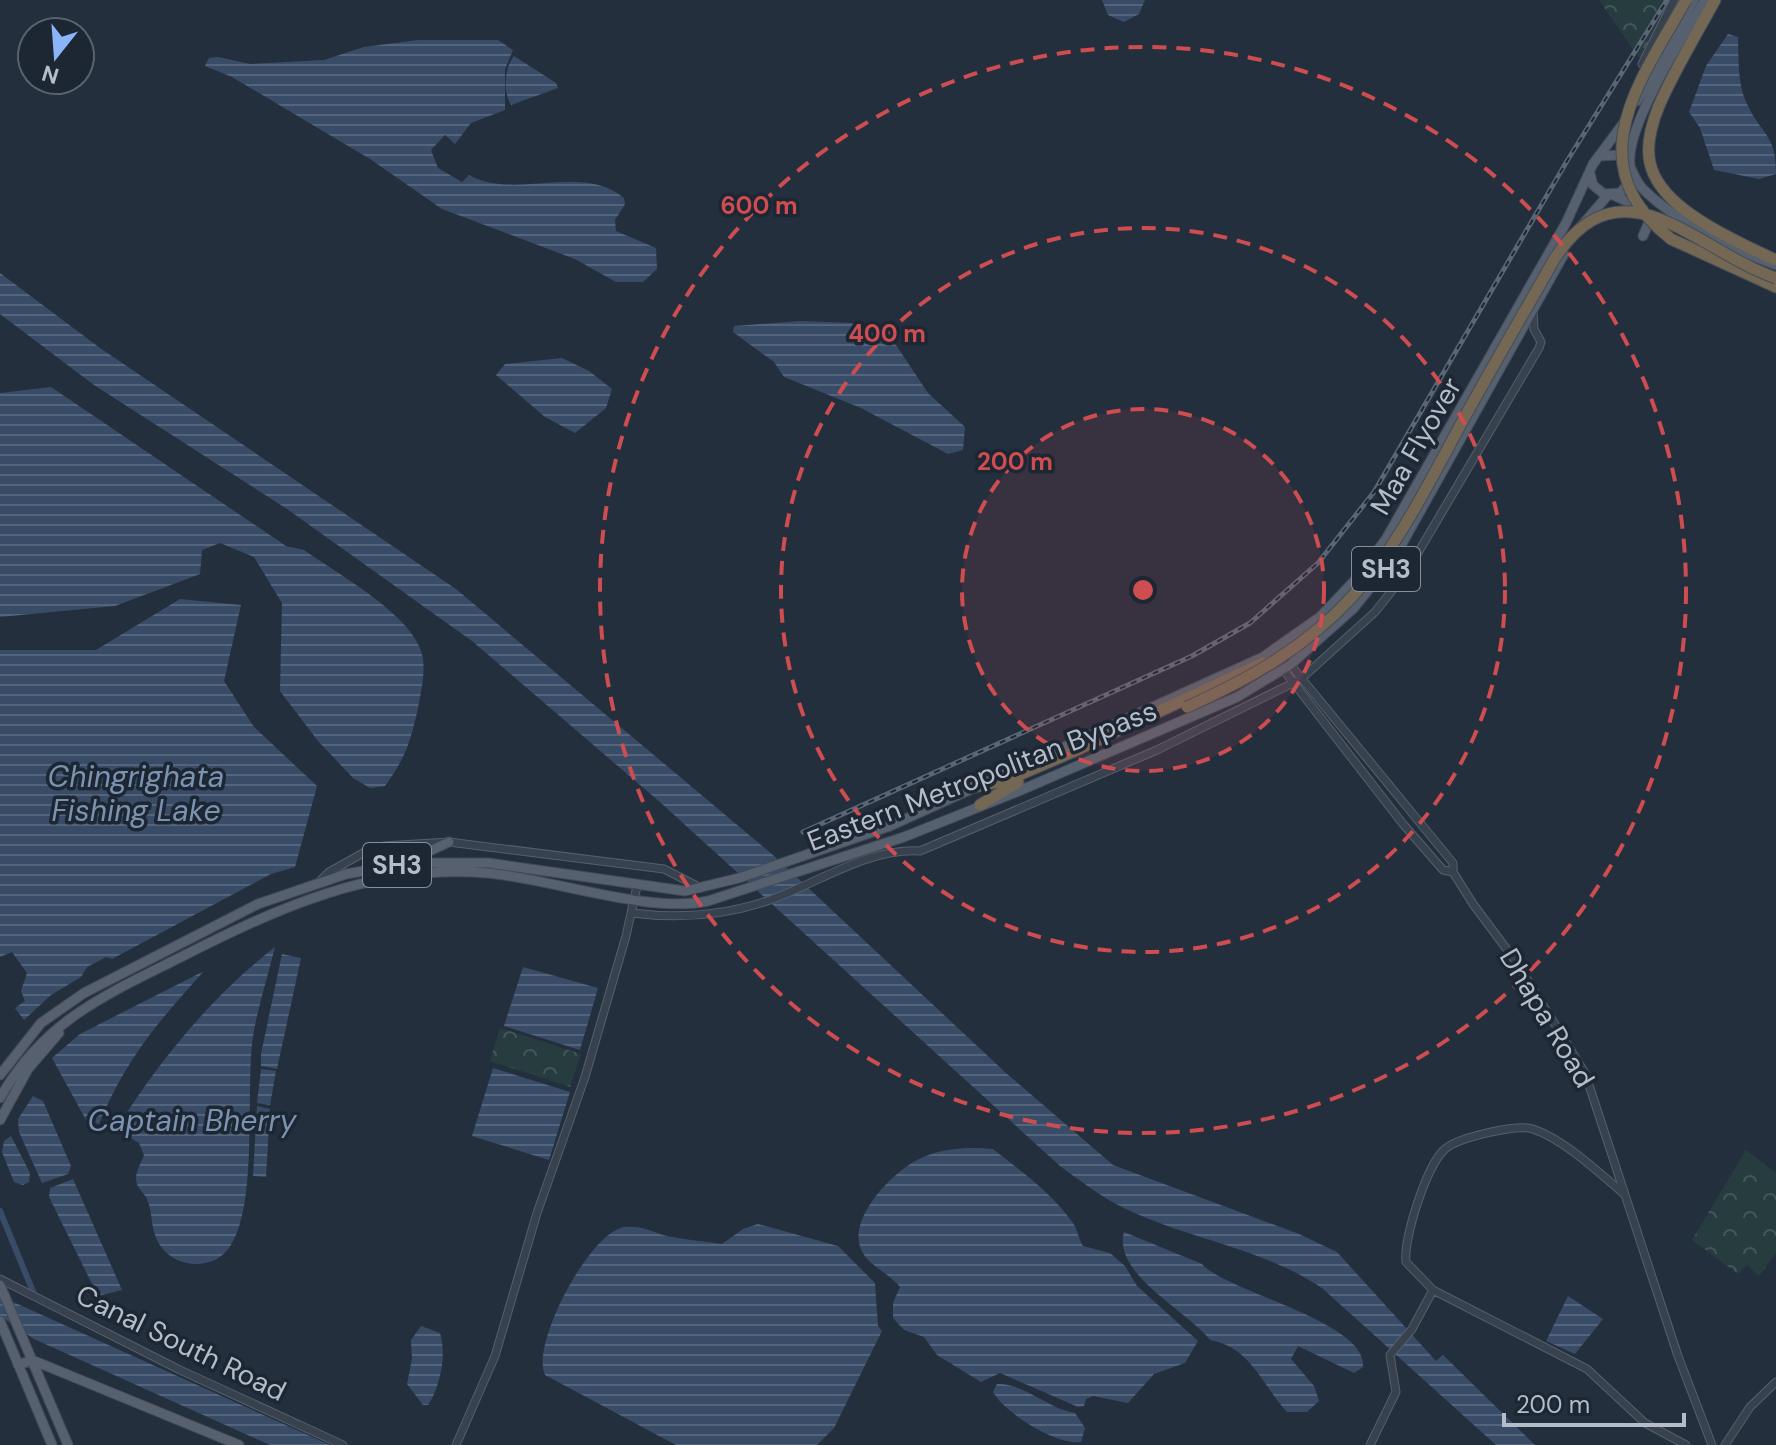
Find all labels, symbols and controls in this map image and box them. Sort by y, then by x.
north arrow [16,16,96,96]
text: N [38,58,62,91]
text: 600 m [720,190,798,221]
text: 400 m [848,318,926,349]
street label: Maa Flyover [1362,370,1470,522]
text: 200 m [977,446,1053,477]
road number: SH3 [1352,547,1420,591]
centre of rings [1129,576,1157,604]
street label: Eastern Metropolitan Bypass [802,692,1162,860]
water label: Chingrighata Fishing Lake [48,757,224,830]
road number: SH3 [363,843,431,887]
street label: Dhapa Road [1491,942,1603,1094]
water label: Captain Bherry [88,1101,298,1140]
street label: Canal South Road [70,1276,292,1410]
scale bar [1504,1377,1684,1427]
text: 200 m [1516,1389,1590,1420]

